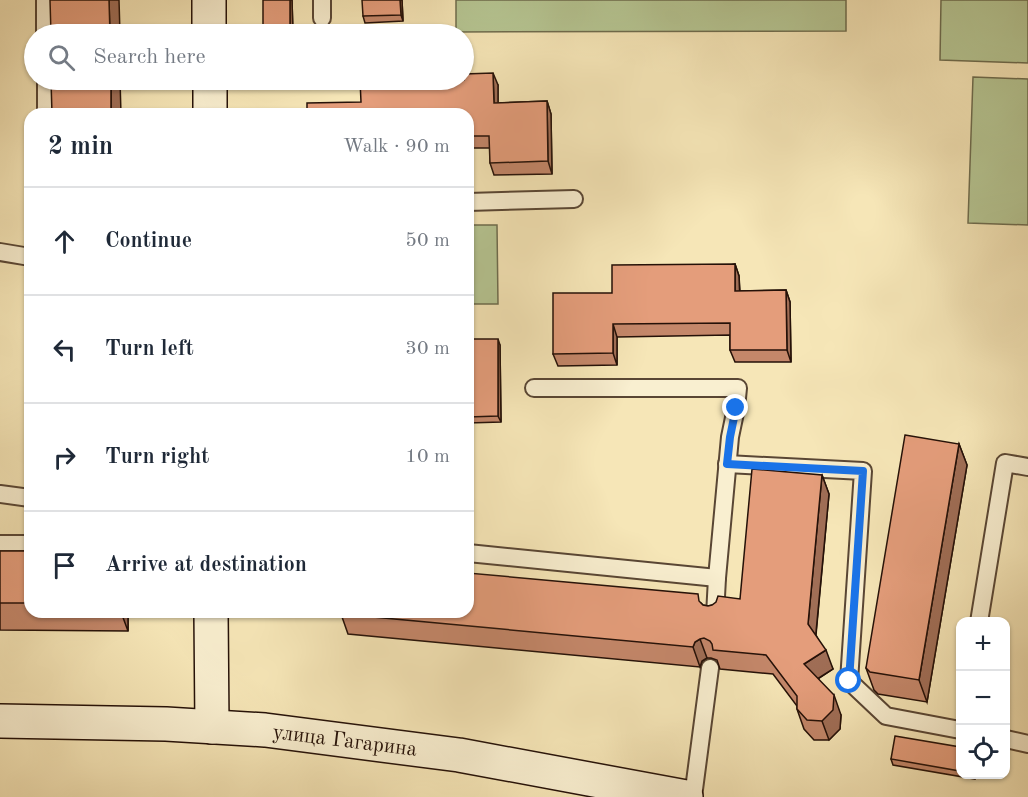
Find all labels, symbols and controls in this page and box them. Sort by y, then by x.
search box [24,24,474,90]
icon: search [45,41,78,74]
text: Search here [93,46,206,68]
text: 2 min [48,134,113,160]
text: Walk · 90 m [343,137,450,157]
icon: ahead [48,225,81,258]
text: Continue [105,230,192,252]
text: 50 m [405,231,450,251]
icon: left [48,333,81,366]
text: Turn left [105,338,194,360]
text: 30 m [405,339,450,359]
route end [722,394,748,420]
icon: right [48,441,81,474]
text: Turn right [105,446,209,468]
text: 10 m [405,447,450,467]
icon: arrive [48,549,81,582]
text: Arrive at destination [105,554,307,576]
map controls [956,617,1010,779]
button: + [956,617,1010,671]
route start [835,667,861,693]
button: − [956,671,1010,725]
street label: улица Гагарина [271,722,418,761]
button: locate [956,725,1010,779]

